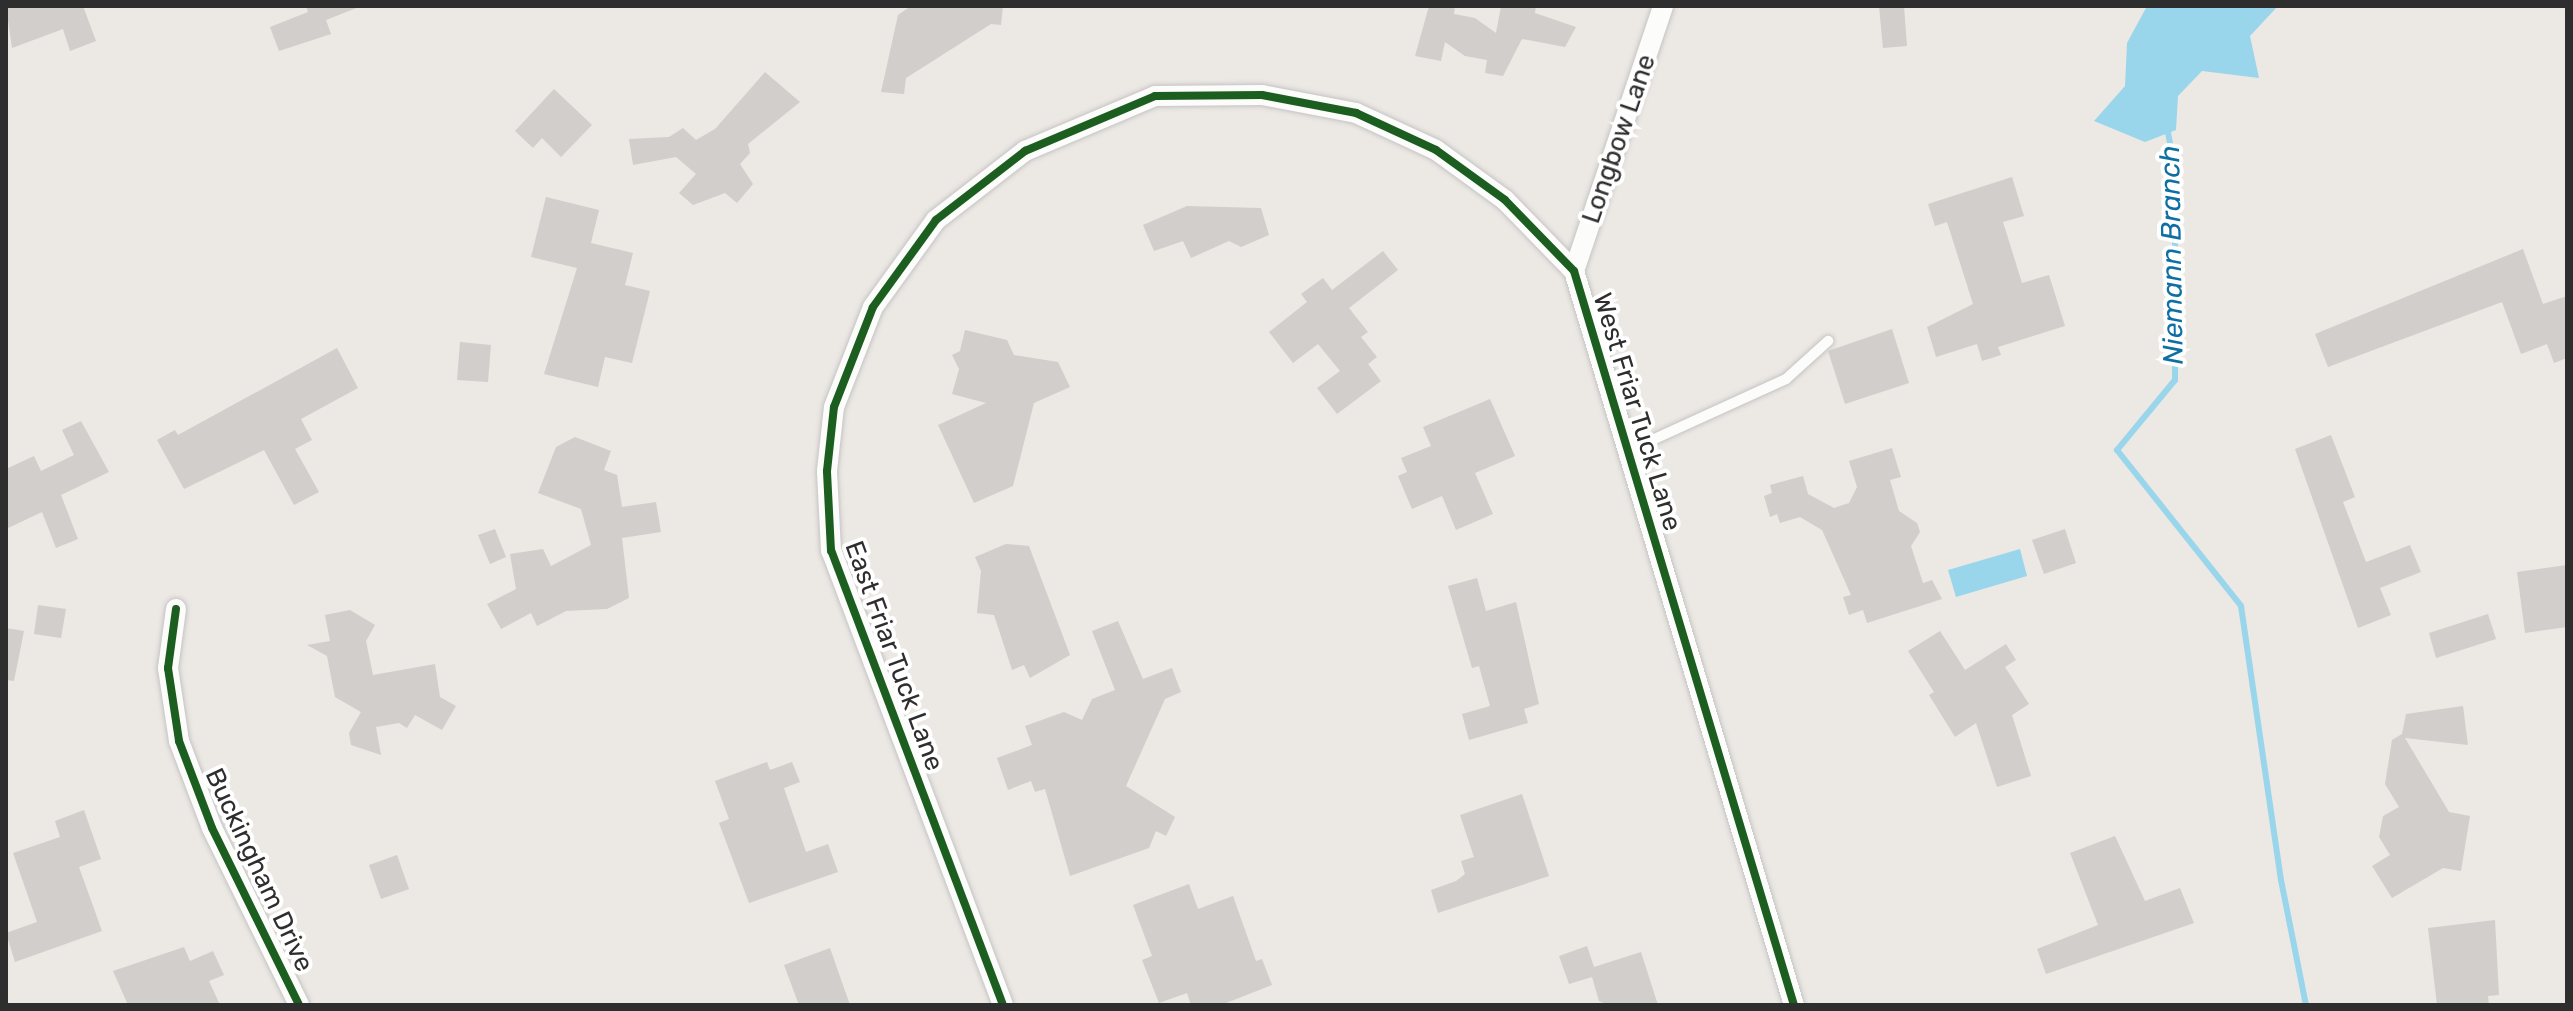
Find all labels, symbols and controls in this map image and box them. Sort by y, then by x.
street label: Longbow Lane [1575,50,1663,228]
water label: Niemann Branch [2153,145,2191,365]
street label: West Friar Tuck Lane [1586,289,1688,535]
street label: East Friar Tuck Lane [838,536,950,776]
street label: Buckingham Drive [198,763,320,977]

